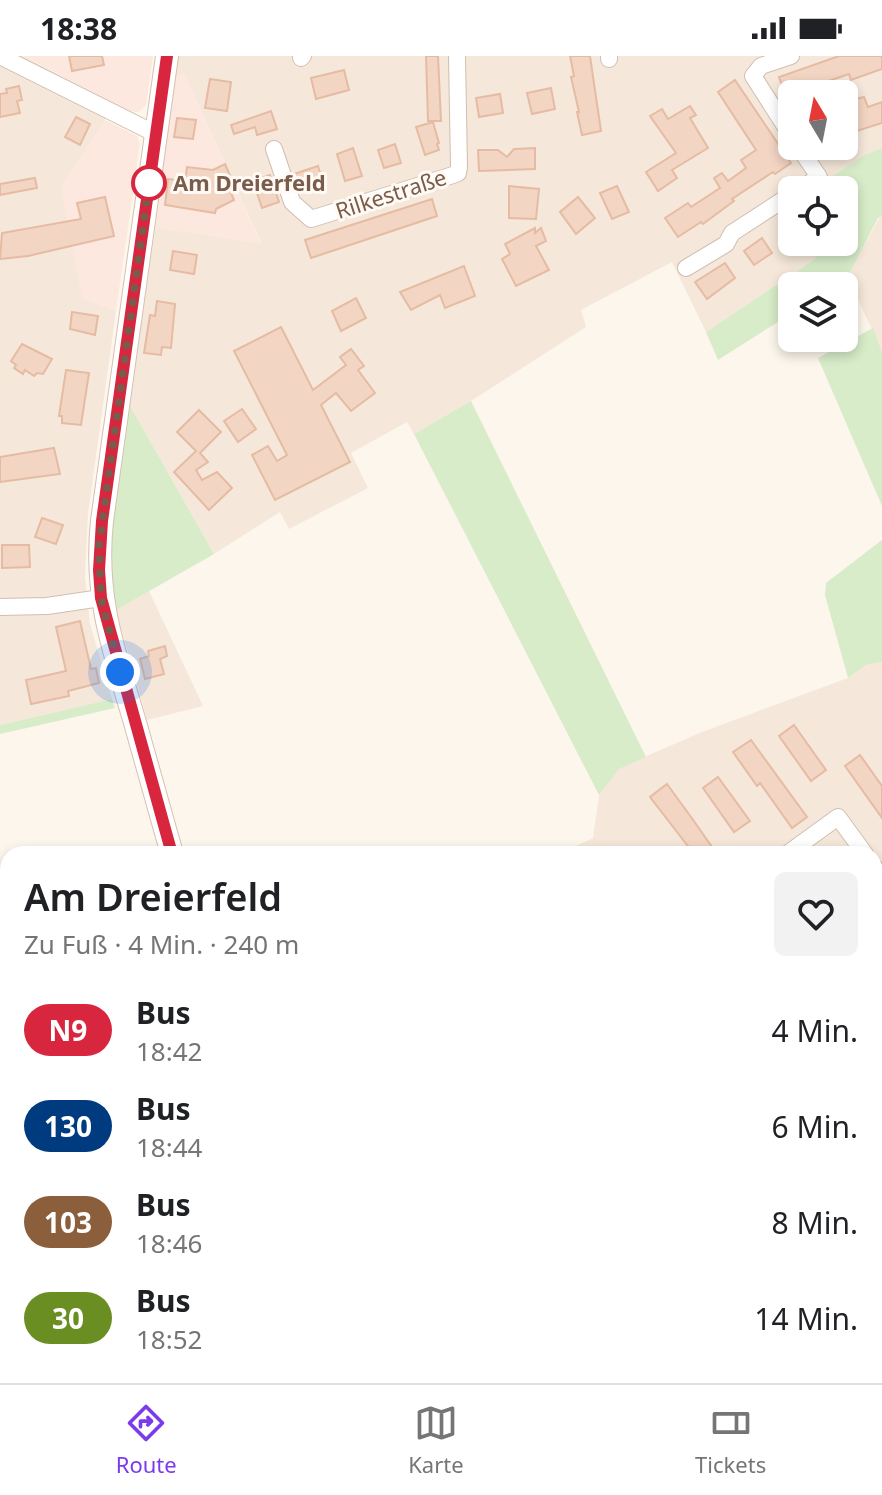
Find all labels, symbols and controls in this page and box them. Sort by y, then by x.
text: 18:38 [40,8,117,49]
north arrow [778,80,858,160]
map controls [778,80,858,352]
street label: Rilkestraße [331,161,450,225]
marker: Am Dreierfeld [132,166,166,200]
place label: Am Dreierfeld [173,167,326,197]
button: locate [778,176,858,256]
button: layers [778,272,858,352]
your location [100,652,140,692]
text: Am Dreierfeld [24,870,282,922]
button: heart [774,872,858,956]
text: Zu Fuß · 4 Min. · 240 m [24,926,299,962]
text: Bus [136,992,191,1033]
text: 4 Min. [772,1010,858,1051]
text: N9 [49,1011,87,1049]
text: 18:42 [136,1033,202,1069]
text: Bus [136,1088,191,1129]
text: 6 Min. [772,1106,858,1147]
text: 130 [44,1107,92,1145]
text: 18:44 [136,1129,202,1165]
text: Bus [136,1184,191,1225]
text: 8 Min. [772,1202,858,1243]
text: 103 [44,1203,92,1241]
text: 18:46 [136,1225,202,1261]
text: Bus [136,1280,191,1321]
text: 14 Min. [754,1298,858,1339]
text: 30 [52,1299,84,1337]
text: 18:52 [136,1321,202,1357]
tab: Route [116,1401,177,1479]
tab: Karte [408,1401,464,1479]
tab: Tickets [695,1401,766,1479]

